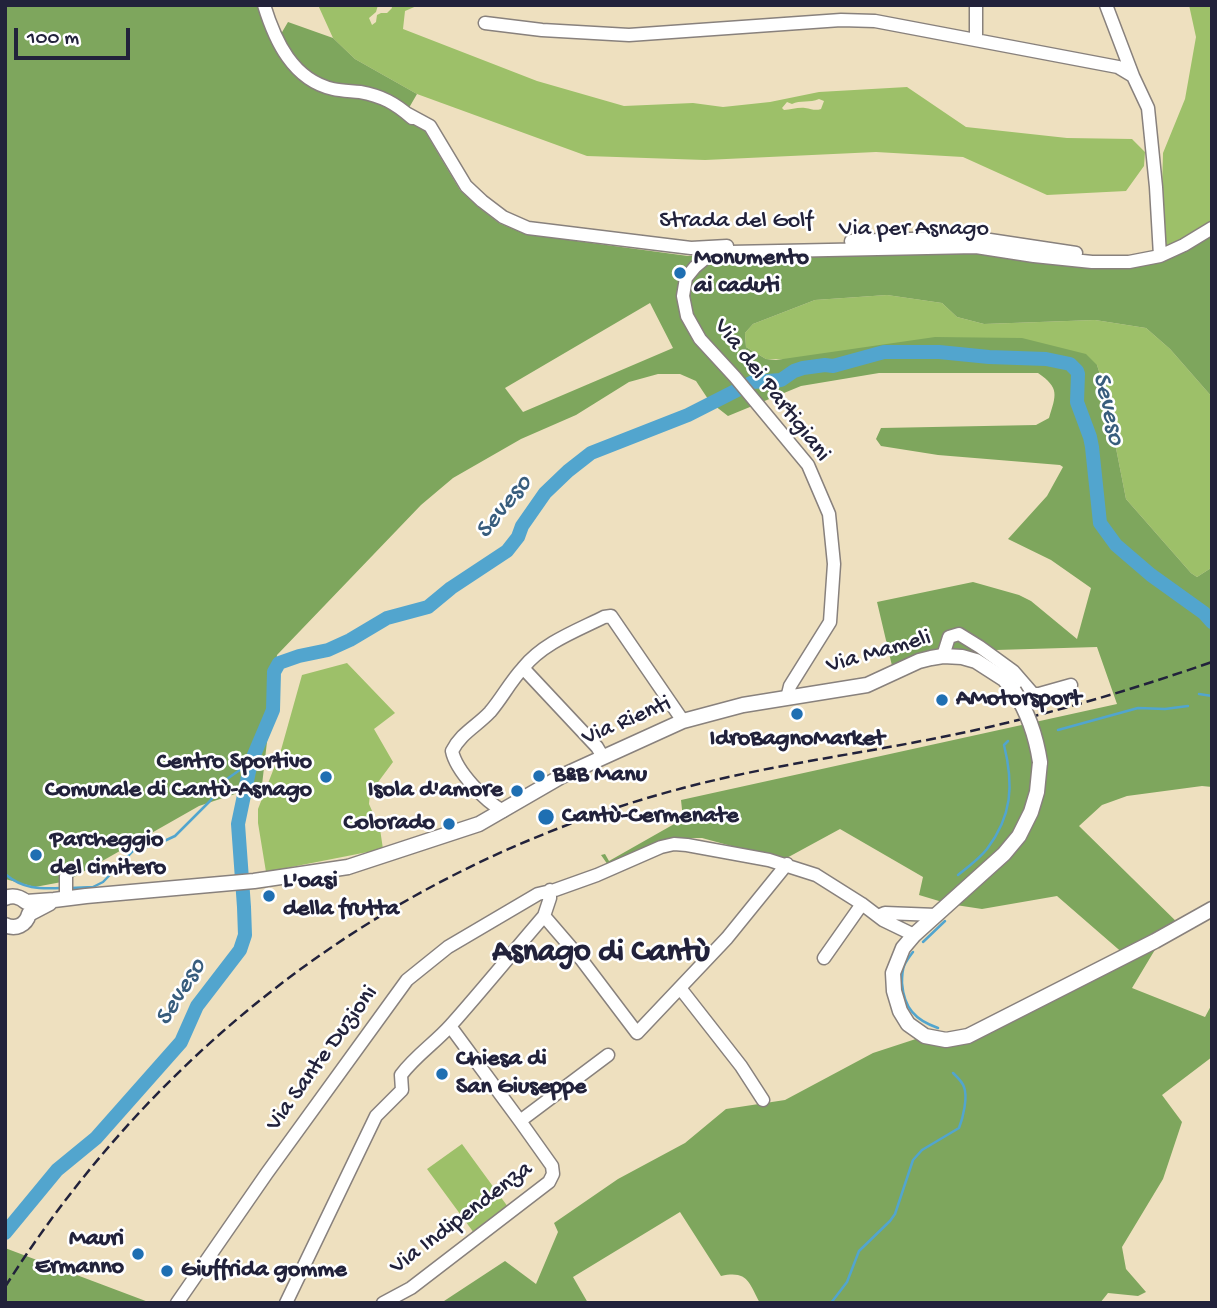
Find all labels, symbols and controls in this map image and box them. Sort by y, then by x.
scale bar [18,14,133,58]
text: 100 m [27,27,79,52]
street label: Strada del Golf [659,208,813,236]
street label: Via per Asnago [839,216,989,244]
place label: Monumento ai caduti [694,245,809,301]
marker: Monumento ai caduti [672,265,688,281]
street label: Via dei Partigiani [706,314,836,468]
water label: Seveso [1084,370,1130,448]
water label: Seveso [470,470,540,546]
street label: Via Mameli [823,624,935,682]
place label: AMotorsport [956,686,1081,714]
street label: Via Rienti [578,690,676,754]
marker: AMotorsport [934,692,950,708]
marker: IdroBagnoMarket [789,706,805,722]
place label: IdroBagnoMarket [709,726,885,754]
place label: Centro Sportivo Comunale di Cantù-Asnago [45,749,312,805]
place label: B&B Manu [553,762,647,790]
marker: B&B Manu [531,768,547,784]
marker: Centro Sportivo Comunale di Cantù-Asnago [318,769,334,785]
place label: Isola d'amore [368,777,503,805]
marker: Isola d'amore [509,783,525,799]
place label: Cantù-Cermenate [562,803,739,831]
marker: Cantù-Cermenate [536,807,556,827]
place label: Colorado [343,810,435,838]
marker: Colorado [441,816,457,832]
place label: Parcheggio del cimitero [50,827,166,883]
marker: Parcheggio del cimitero [28,847,44,863]
place label: L'oasi della frutta [283,868,399,924]
marker: L'oasi della frutta [261,888,277,904]
district label: Asnago di Cantù [492,935,710,973]
water label: Seveso [149,954,215,1032]
street label: Via Sante Duzioni [260,981,386,1137]
place label: Chiesa di San Giuseppe [456,1046,586,1102]
marker: Chiesa di San Giuseppe [434,1066,450,1082]
street label: Via Indipendenza [385,1156,539,1282]
place label: Mauri Ermanno [35,1226,124,1282]
marker: Mauri Ermanno [130,1246,146,1262]
place label: Giuffrida gomme [181,1257,347,1285]
marker: Giuffrida gomme [159,1263,175,1279]

